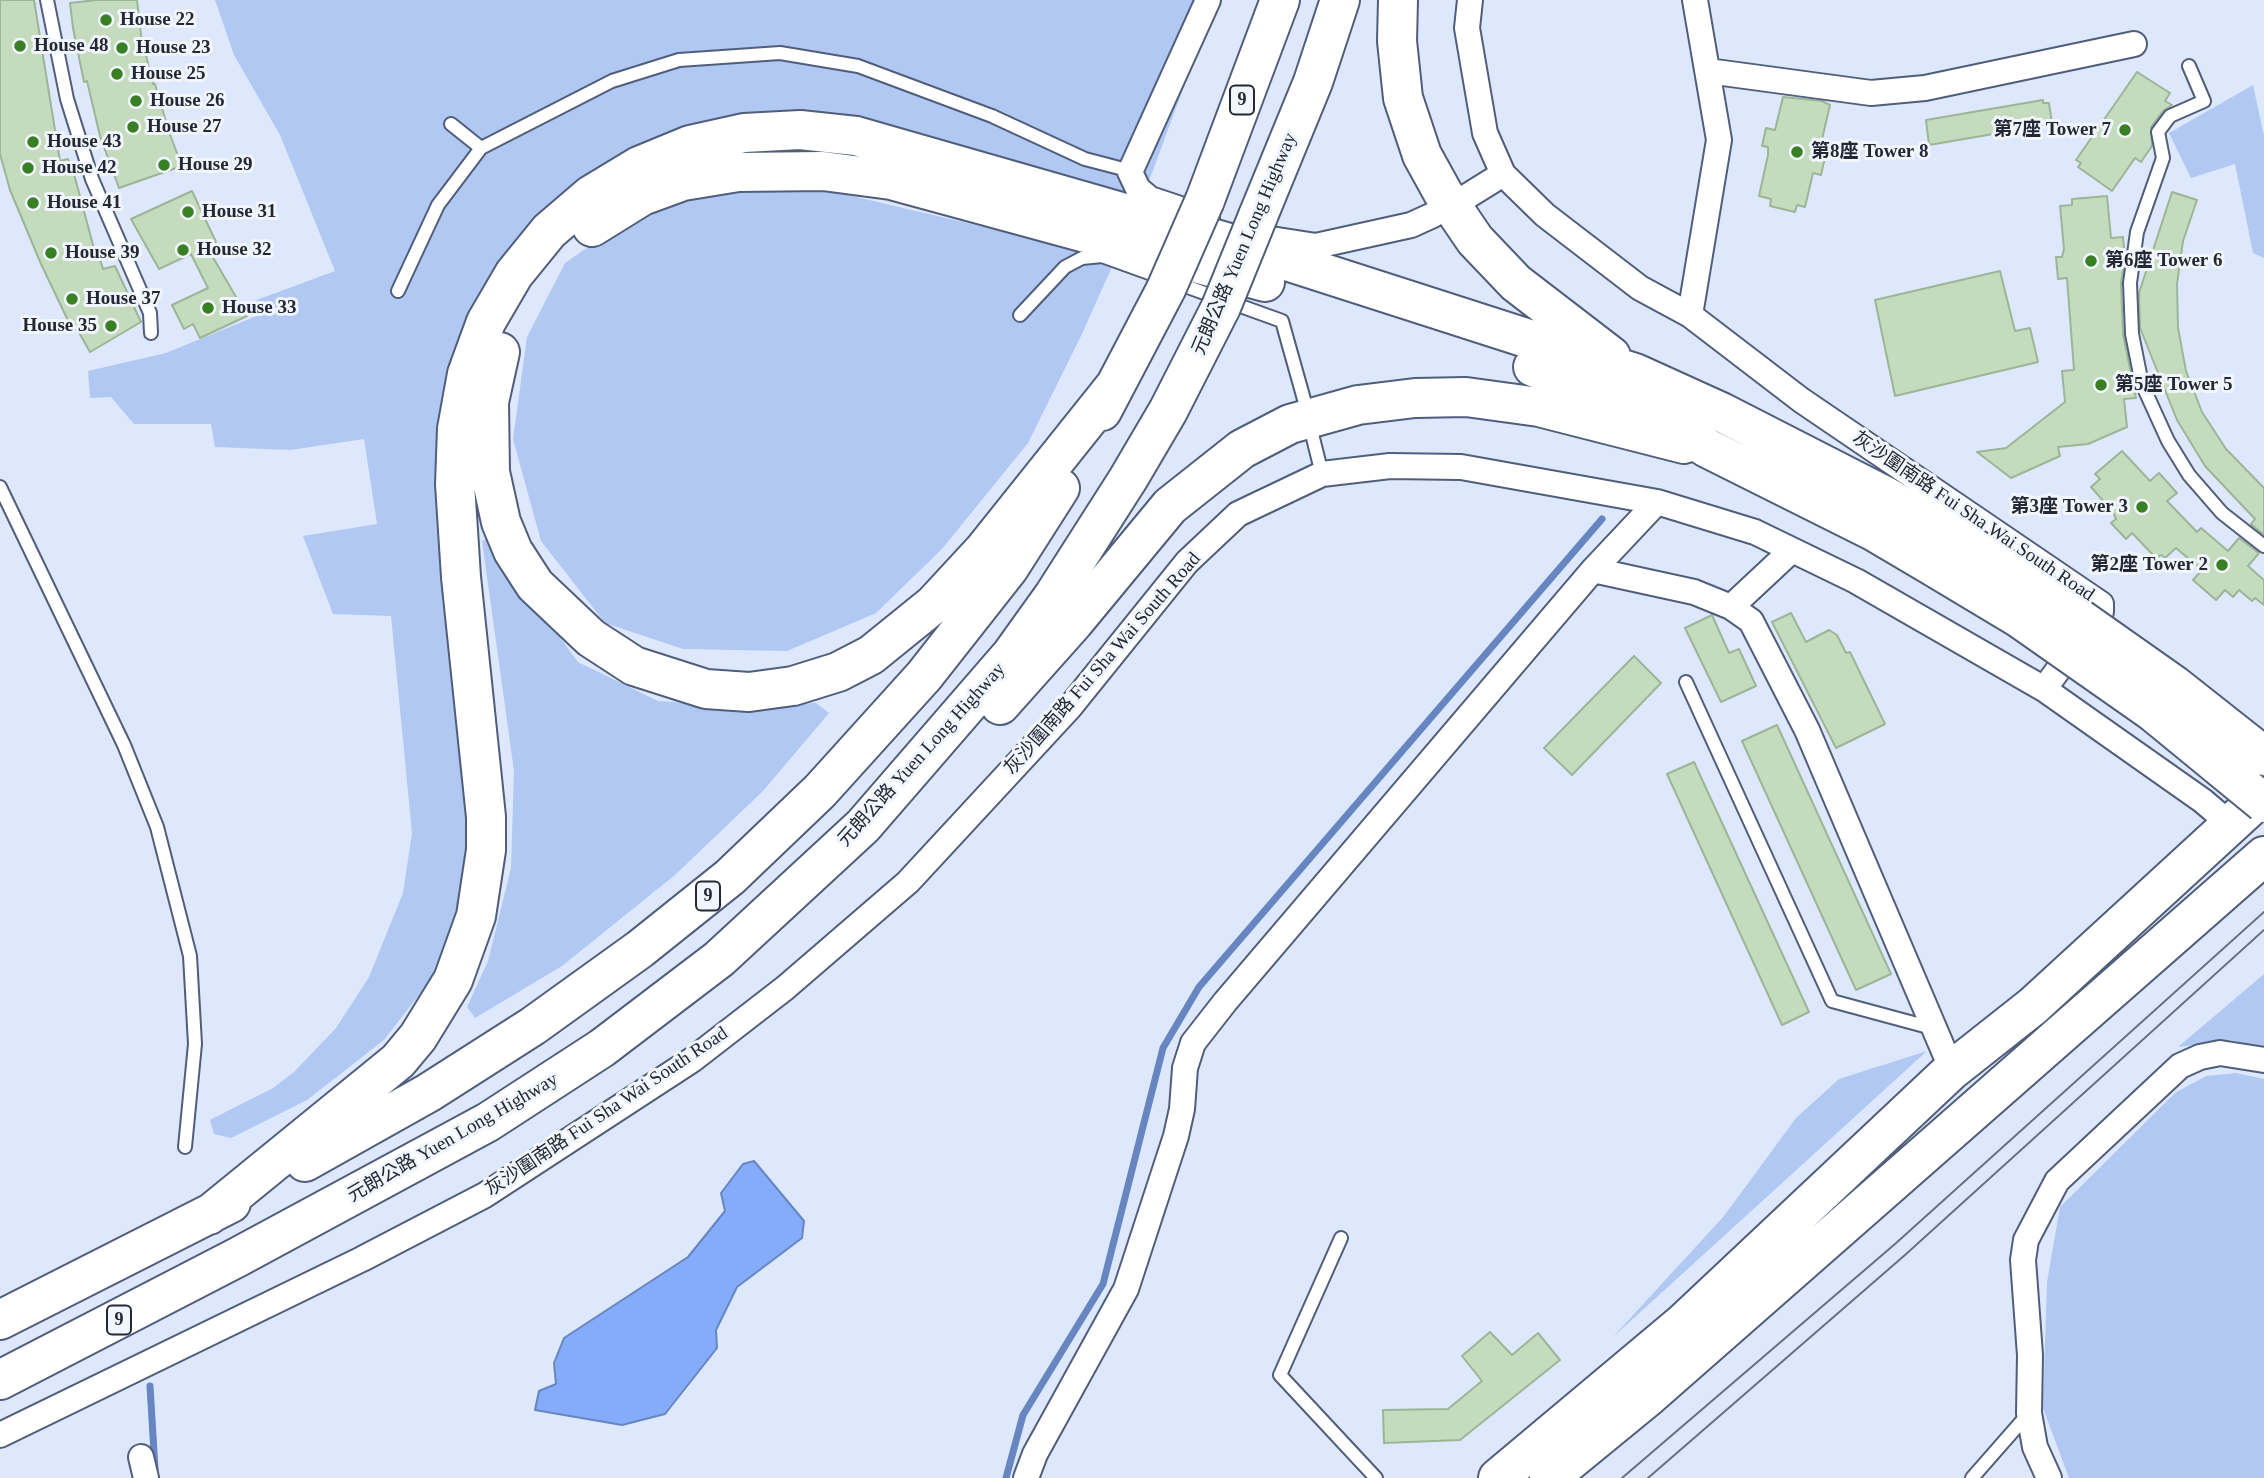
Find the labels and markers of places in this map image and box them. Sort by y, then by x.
place label: House 22 [120,9,194,31]
marker: House 22 [98,12,114,28]
place label: House 48 [34,35,108,57]
place label: House 23 [136,37,210,59]
marker: House 48 [12,38,28,54]
marker: House 23 [114,40,130,56]
place label: House 25 [131,63,205,85]
marker: House 25 [109,66,125,82]
place label: House 26 [150,90,224,112]
marker: House 26 [128,93,144,109]
place label: House 27 [147,116,221,138]
marker: House 27 [125,119,141,135]
place label: 第7座 Tower 7 [1993,119,2111,141]
marker: 第7座 Tower 7 [2117,122,2133,138]
place label: House 43 [47,131,121,153]
marker: House 43 [25,134,41,150]
place label: 第8座 Tower 8 [1811,141,1929,163]
marker: 第8座 Tower 8 [1789,144,1805,160]
place label: House 29 [178,154,252,176]
place label: House 42 [42,157,116,179]
marker: House 29 [156,157,172,173]
marker: House 42 [20,160,36,176]
place label: House 41 [47,192,121,214]
marker: House 41 [25,195,41,211]
place label: House 31 [202,201,276,223]
marker: House 31 [180,204,196,220]
place label: House 32 [197,239,271,261]
place label: House 39 [65,242,139,264]
marker: House 32 [175,242,191,258]
marker: House 39 [43,245,59,261]
place label: 第6座 Tower 6 [2105,250,2223,272]
marker: 第6座 Tower 6 [2083,253,2099,269]
place label: House 37 [86,288,160,310]
marker: House 37 [64,291,80,307]
place label: House 33 [222,297,296,319]
marker: House 33 [200,300,216,316]
place label: House 35 [23,315,97,337]
marker: House 35 [103,318,119,334]
place label: 第5座 Tower 5 [2115,374,2233,396]
marker: 第5座 Tower 5 [2093,377,2109,393]
place label: 第3座 Tower 3 [2010,496,2128,518]
marker: 第3座 Tower 3 [2134,499,2150,515]
place label: 第2座 Tower 2 [2090,554,2208,576]
marker: 第2座 Tower 2 [2214,557,2230,573]

